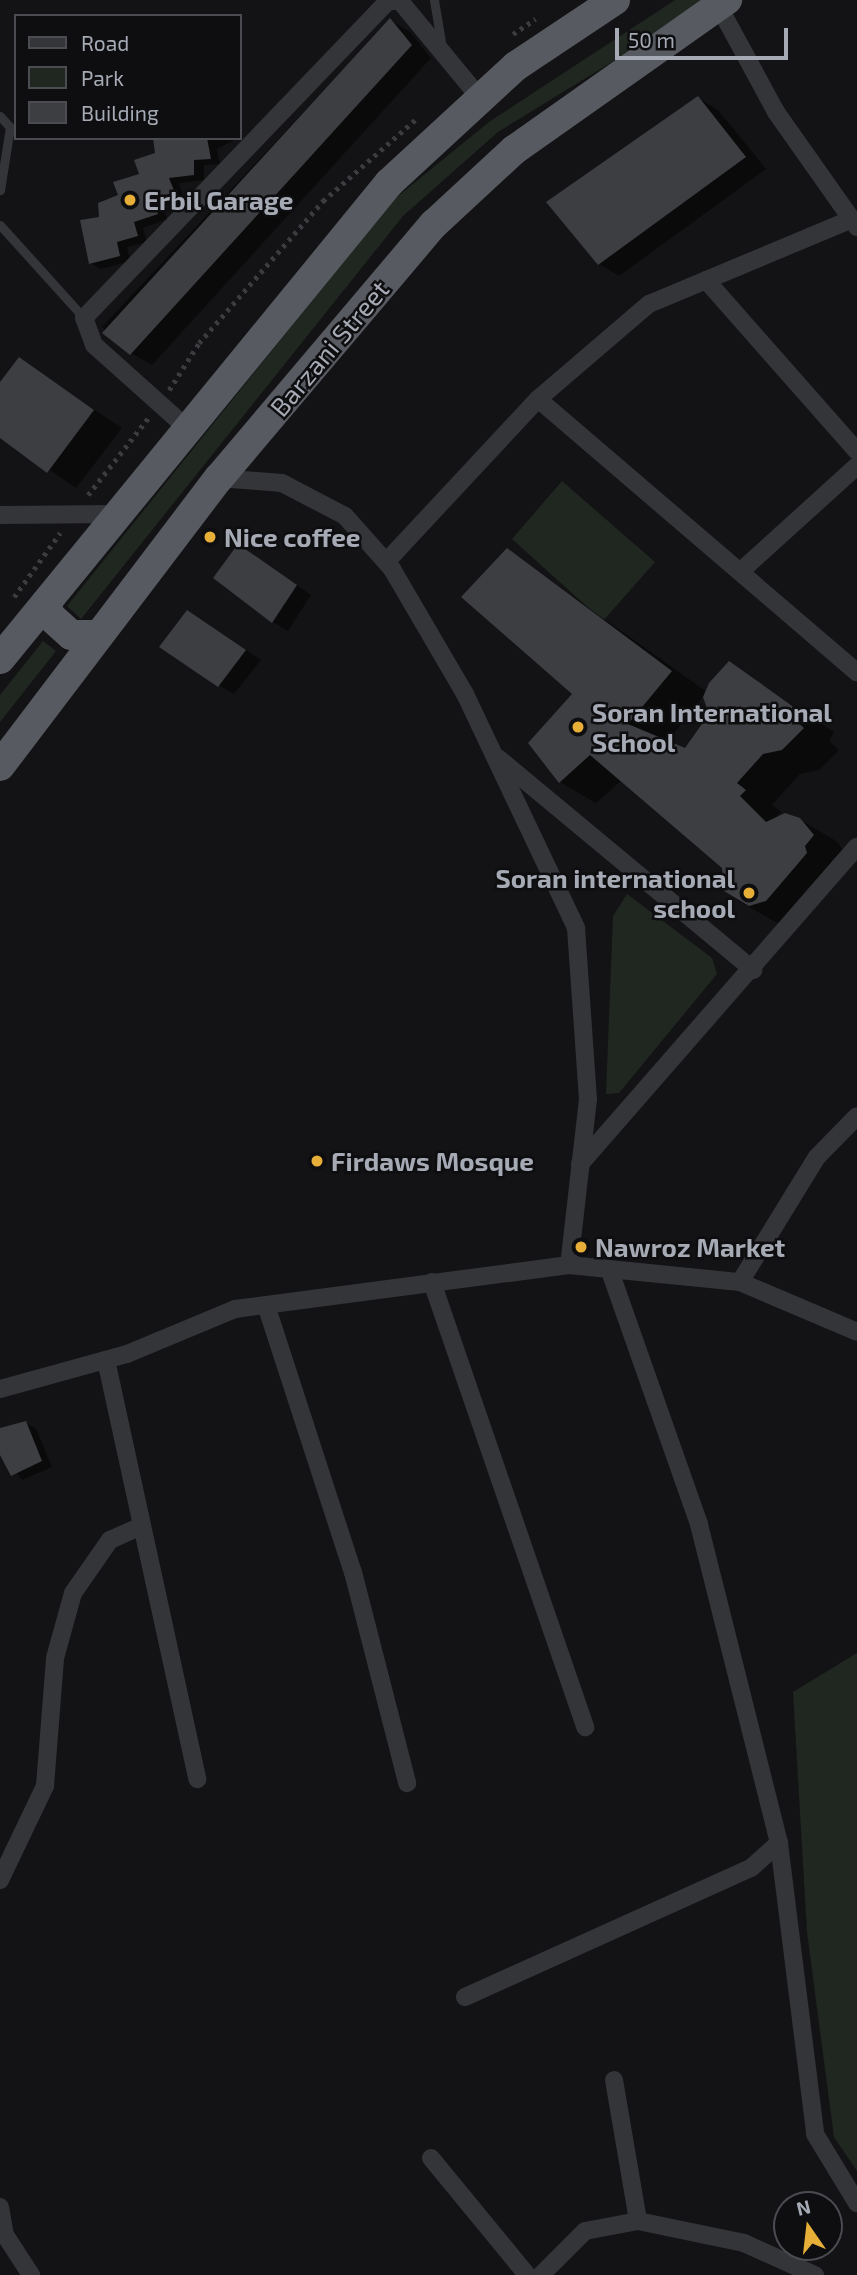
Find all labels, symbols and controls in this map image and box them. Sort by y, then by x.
legend [14,14,242,140]
scale bar [619,14,792,58]
text: 50 m [628,27,675,52]
text: Road [81,30,129,55]
text: Park [81,65,124,90]
text: Building [81,100,159,125]
place label: Erbil Garage [144,184,294,216]
marker: Erbil Garage [122,192,138,208]
street label: Barzani Street [263,274,395,422]
place label: Nice coffee [224,521,360,553]
marker: Nice coffee [202,529,218,545]
place label: Soran International School [592,696,832,758]
marker: Soran International School [570,719,586,735]
place label: Soran international school [496,862,735,924]
marker: Soran international school [741,885,757,901]
place label: Firdaws Mosque [331,1145,534,1177]
marker: Firdaws Mosque [309,1153,325,1169]
place label: Nawroz Market [595,1231,785,1263]
marker: Nawroz Market [573,1239,589,1255]
north arrow [773,2191,843,2261]
text: N [794,2194,813,2220]

